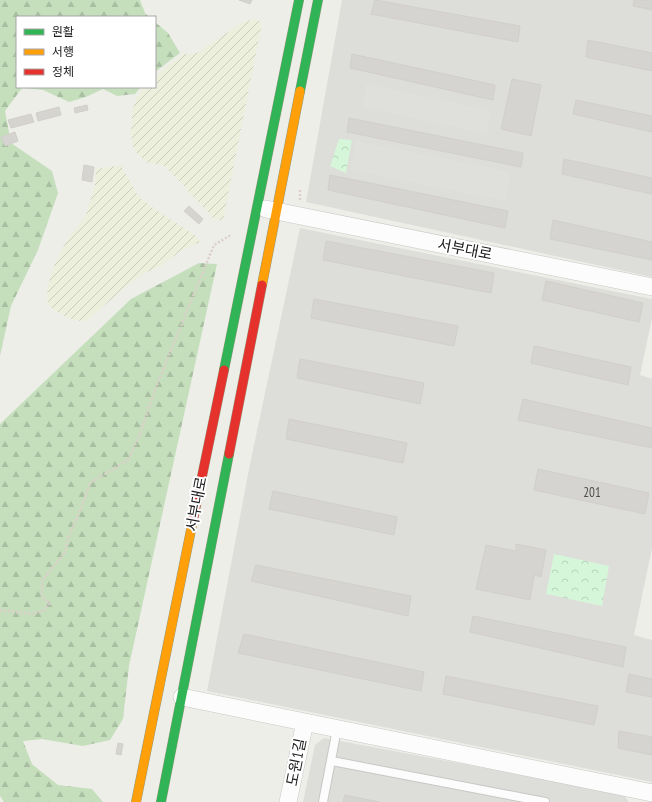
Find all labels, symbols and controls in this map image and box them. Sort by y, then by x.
legend [16,16,156,88]
text: 원활 [52,24,74,39]
text: 서행 [52,44,74,59]
text: 정체 [52,64,74,79]
street label: 서부대로 [436,234,494,264]
street label: 서부대로 [181,475,211,533]
house number: 201 [583,484,601,501]
street label: 도원1길 [282,737,310,787]

